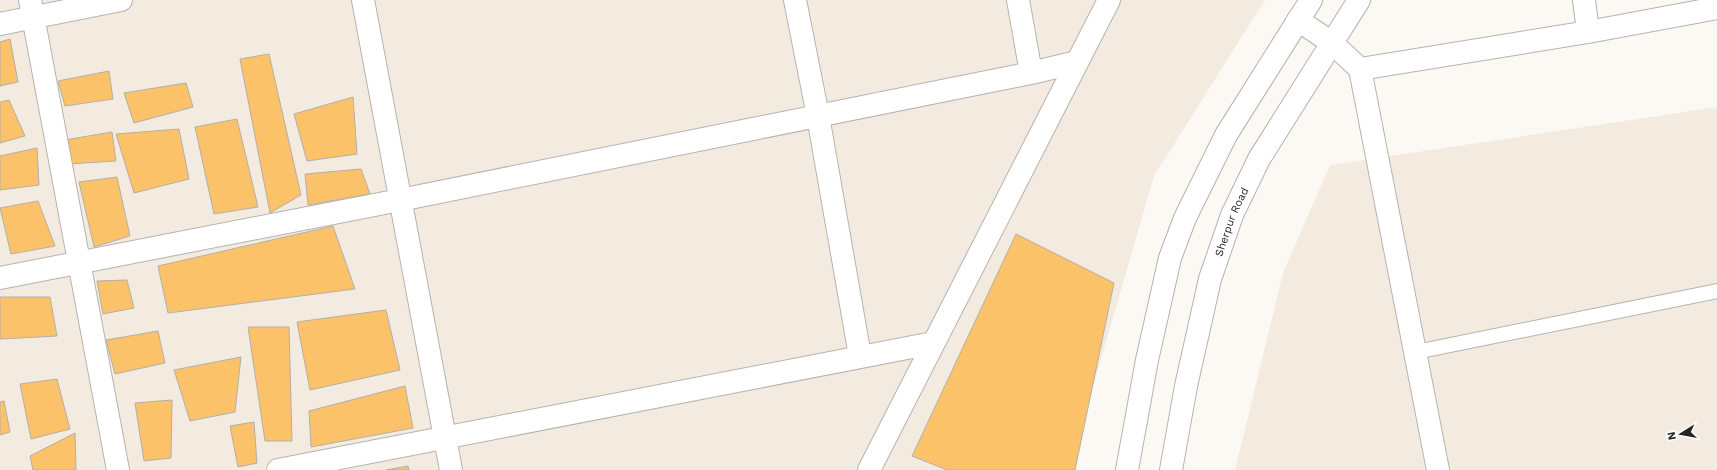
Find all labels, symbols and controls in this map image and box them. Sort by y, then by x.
street label: Sherpur Road [1212,185,1251,258]
north arrow [1661,414,1701,454]
text: N [1665,431,1679,441]

